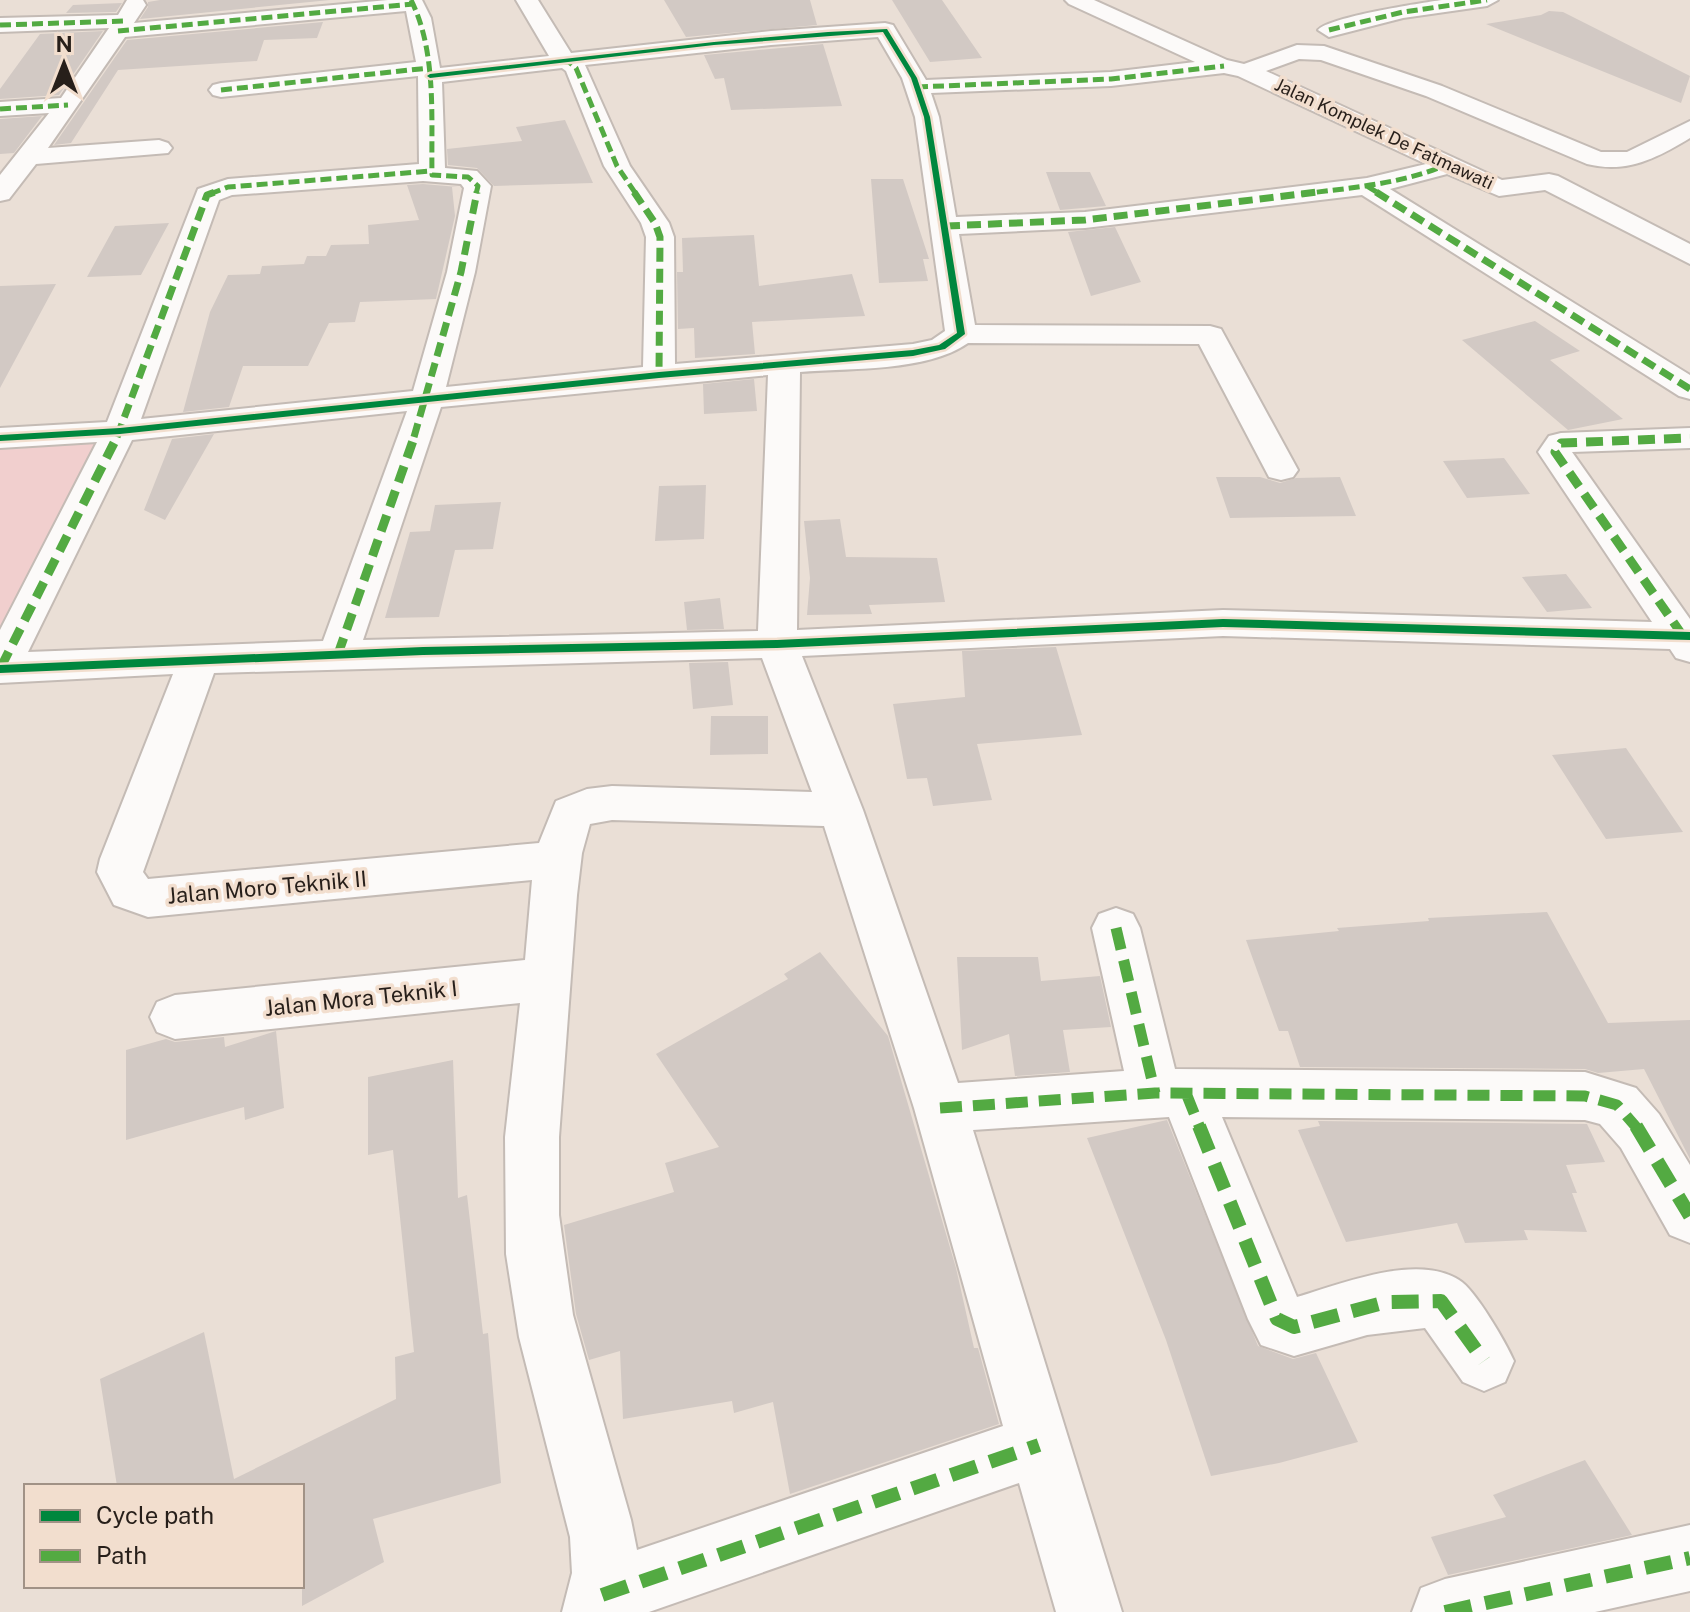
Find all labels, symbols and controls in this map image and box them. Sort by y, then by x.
north arrow [24,24,104,104]
text: N [55,31,73,57]
street label: Jalan Komplek De Fatmawati [1271,74,1497,194]
street label: Jalan Moro Teknik II [166,865,368,909]
street label: Jalan Mora Teknik I [263,975,459,1021]
legend [24,1484,304,1588]
text: Cycle path [96,1501,214,1529]
text: Path [96,1541,147,1569]

